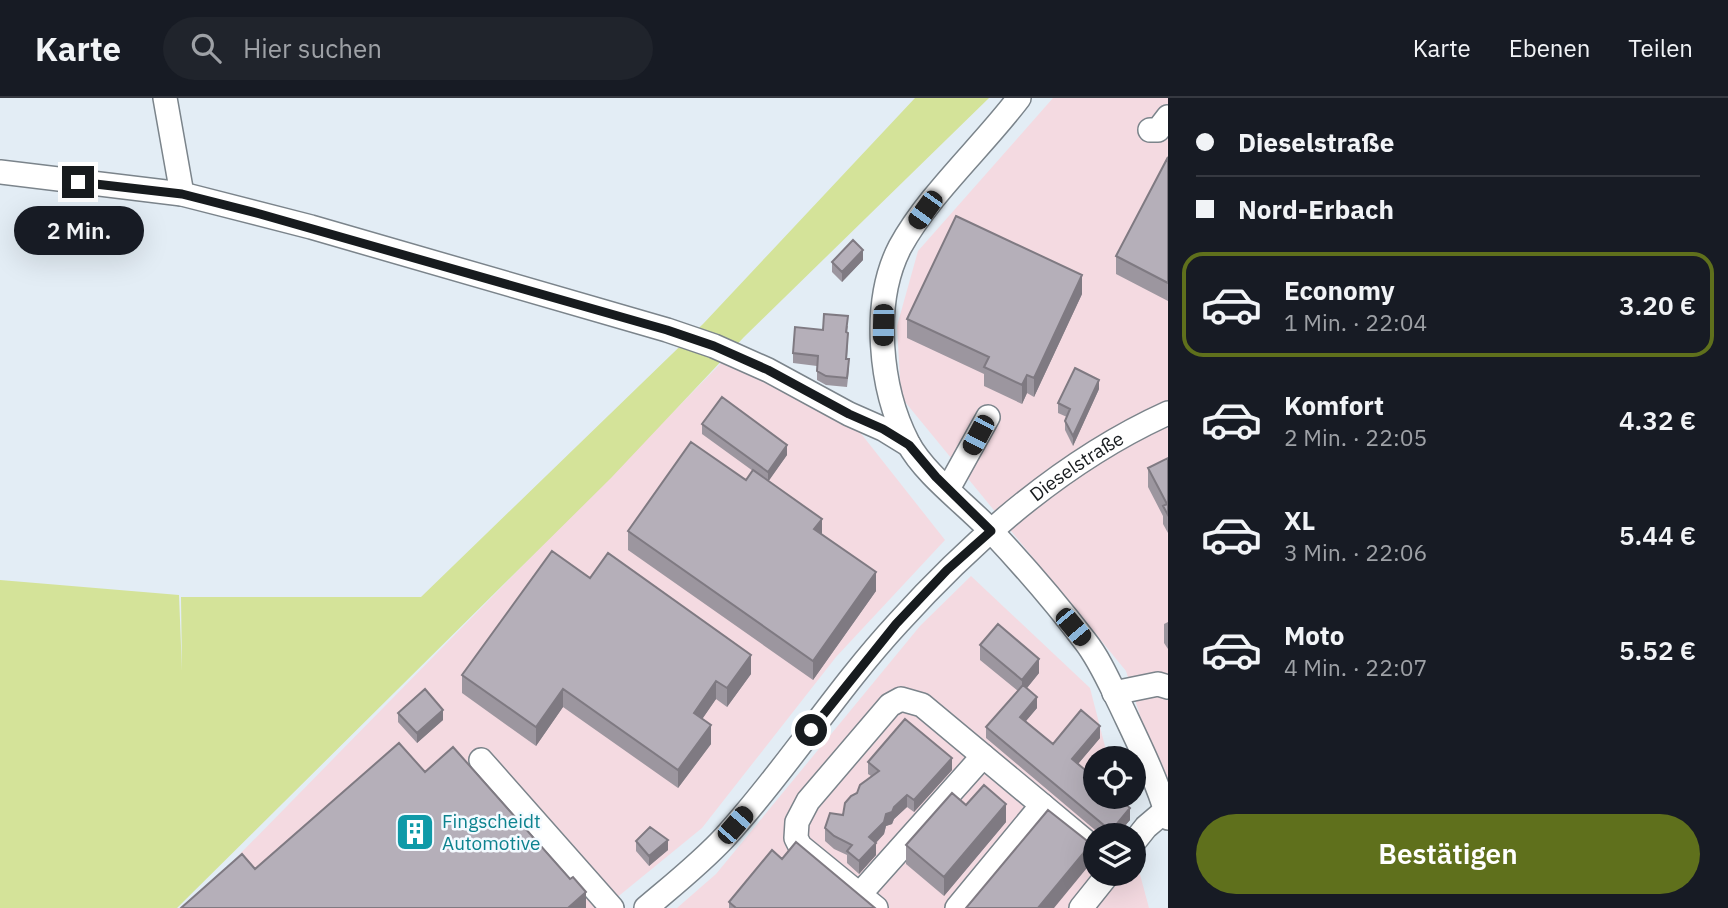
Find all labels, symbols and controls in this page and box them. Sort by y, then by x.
search box [163,17,653,80]
text: Karte [35,27,121,70]
icon: search [187,29,225,67]
text: Hier suchen [243,31,382,65]
text: Karte [1413,32,1471,64]
text: Ebenen [1509,32,1590,64]
text: Teilen [1628,32,1693,64]
text: Dieselstraße [1238,125,1394,159]
route end [62,166,94,198]
car [905,187,946,233]
text: Nord-Erbach [1238,192,1394,226]
callout: 2 Min. [13,206,143,256]
text: 2 Min. [47,215,111,245]
icon: car [1200,273,1263,336]
text: Economy [1284,273,1395,307]
text: 3.20 € [1619,288,1696,322]
car [873,304,894,346]
text: 1 Min. · 22:04 [1284,307,1427,337]
icon: car [1200,388,1263,451]
text: Komfort [1284,388,1384,422]
text: 4.32 € [1619,403,1696,437]
car [959,412,998,458]
text: 2 Min. · 22:05 [1284,422,1427,452]
street label: Dieselstraße [1025,426,1128,506]
icon: car [1200,503,1263,566]
text: XL [1284,503,1315,537]
text: 5.44 € [1619,518,1696,552]
text: 3 Min. · 22:06 [1284,537,1427,567]
car [1052,604,1095,650]
icon: car [1200,618,1263,681]
text: Moto [1284,618,1344,652]
text: 5.52 € [1619,633,1696,667]
text: 4 Min. · 22:07 [1284,652,1427,682]
route start [795,714,827,746]
map controls [1083,746,1146,886]
button: locate [1083,746,1146,809]
car [714,802,757,848]
place label: Fingscheidt Automotive [442,809,541,855]
building icon: Fingscheidt Automotive [394,811,436,853]
button: Bestätigen [1196,814,1700,894]
button: layers [1083,823,1146,886]

